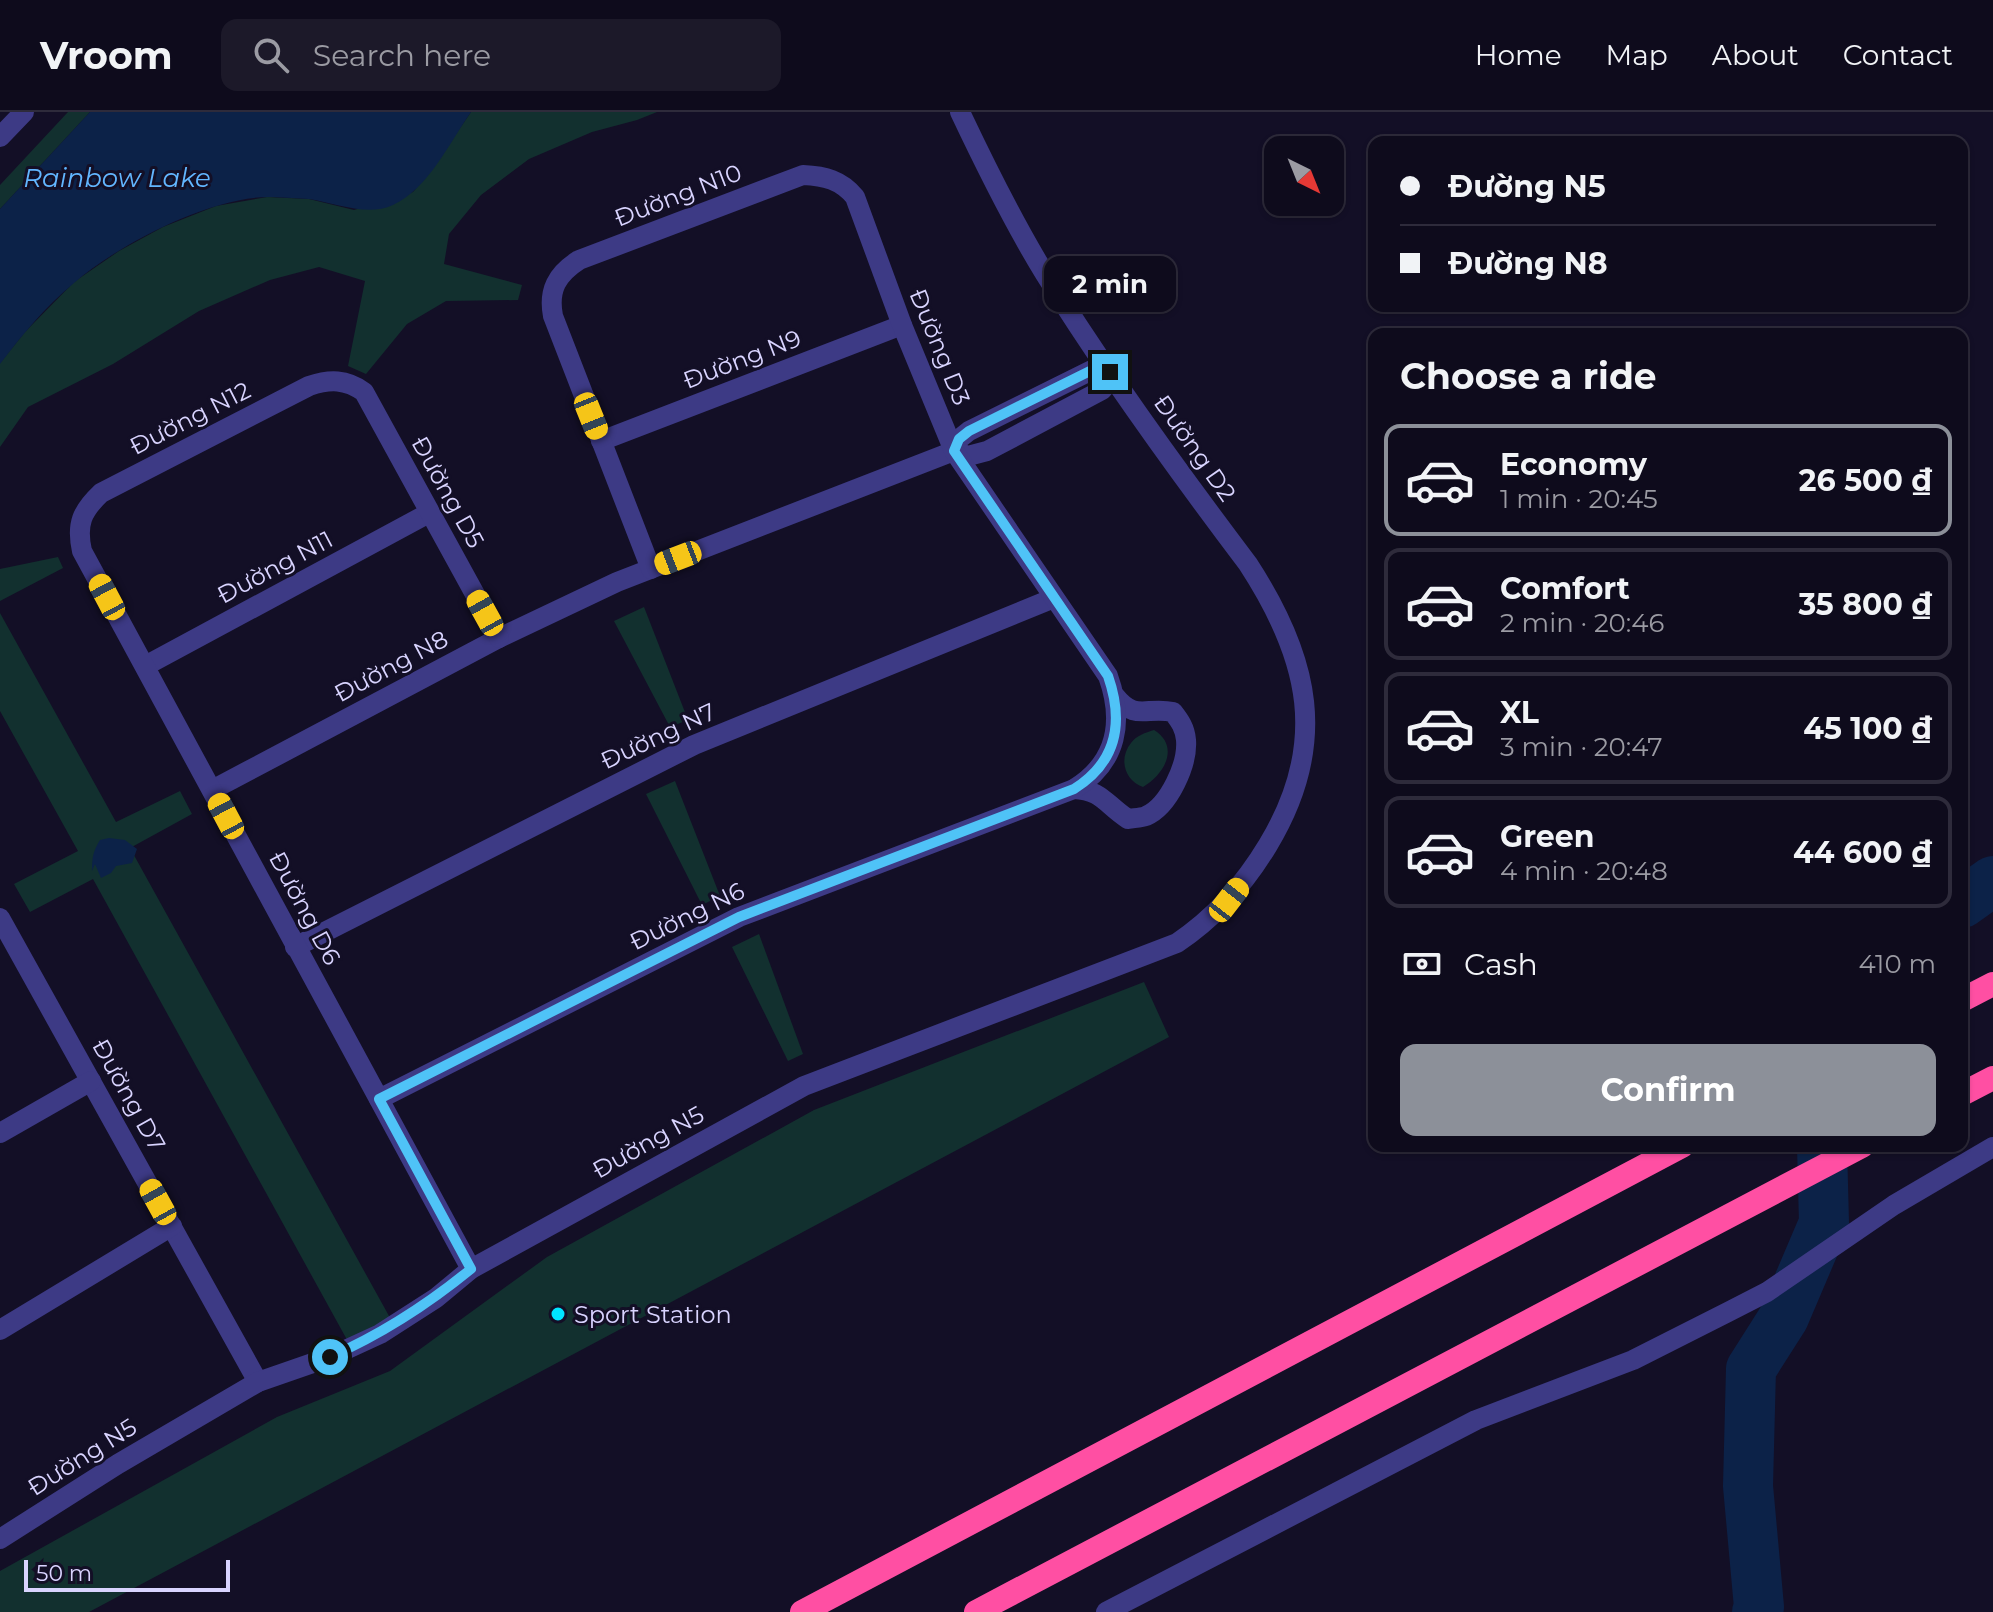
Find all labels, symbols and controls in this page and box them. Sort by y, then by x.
search box [221,19,781,91]
text: Vroom [40,32,173,79]
icon: search [249,33,293,77]
text: Search here [313,37,491,74]
text: Home [1475,38,1562,72]
text: Map [1606,38,1668,72]
text: About [1712,38,1799,72]
text: Contact [1843,38,1953,72]
north arrow [1264,136,1344,216]
map controls [1264,136,1344,216]
street label: Đường N10 [610,157,746,233]
water label: Rainbow Lake [23,162,211,194]
text: Đường N5 [1448,168,1606,205]
text: Đường N8 [1448,245,1608,282]
callout: 2 min [1044,256,1176,312]
text: 2 min [1072,268,1148,300]
street label: Đường D3 [904,285,976,409]
street label: Đường N9 [679,323,805,395]
route end [1092,354,1128,390]
text: Choose a ride [1400,354,1657,398]
street label: Đường N12 [125,375,255,461]
car [571,389,611,443]
street label: Đường D2 [1148,389,1242,507]
street label: Đường D5 [405,431,491,553]
icon: car [1404,444,1476,516]
text: Economy [1500,446,1647,483]
text: 26 500 ₫ [1799,462,1932,499]
text: 1 min · 20:45 [1500,483,1658,515]
street label: Đường N11 [212,524,338,610]
car [651,538,705,578]
icon: car [1404,568,1476,640]
car [85,570,129,624]
text: Comfort [1500,570,1630,607]
car [463,586,507,640]
text: 35 800 ₫ [1798,586,1932,623]
text: 2 min · 20:46 [1500,607,1664,639]
street label: Đường N8 [329,624,453,708]
icon: car [1404,692,1476,764]
text: XL [1500,694,1539,731]
street label: Đường N7 [596,697,720,775]
text: 45 100 ₫ [1803,710,1932,747]
text: 3 min · 20:47 [1500,731,1662,763]
car [204,789,248,843]
icon: car [1404,816,1476,888]
text: Green [1500,818,1594,855]
text: 44 600 ₫ [1793,834,1932,871]
street label: Đường D6 [263,846,347,970]
text: 4 min · 20:48 [1500,855,1668,887]
car [1205,874,1253,926]
street label: Đường N6 [625,876,749,956]
icon: cash [1400,942,1444,986]
text: Cash [1464,946,1538,983]
text: 410 m [1858,948,1936,980]
street label: Đường D7 [86,1034,172,1156]
button: Confirm [1400,1044,1936,1136]
street label: Đường N5 [587,1100,709,1184]
car [136,1175,180,1229]
place label: Sport Station [574,1300,732,1329]
marker: Sport Station [549,1305,567,1323]
route start [312,1339,348,1375]
street label: Đường N5 [22,1412,142,1502]
scale bar [24,1556,230,1592]
text: 50 m [36,1560,92,1587]

